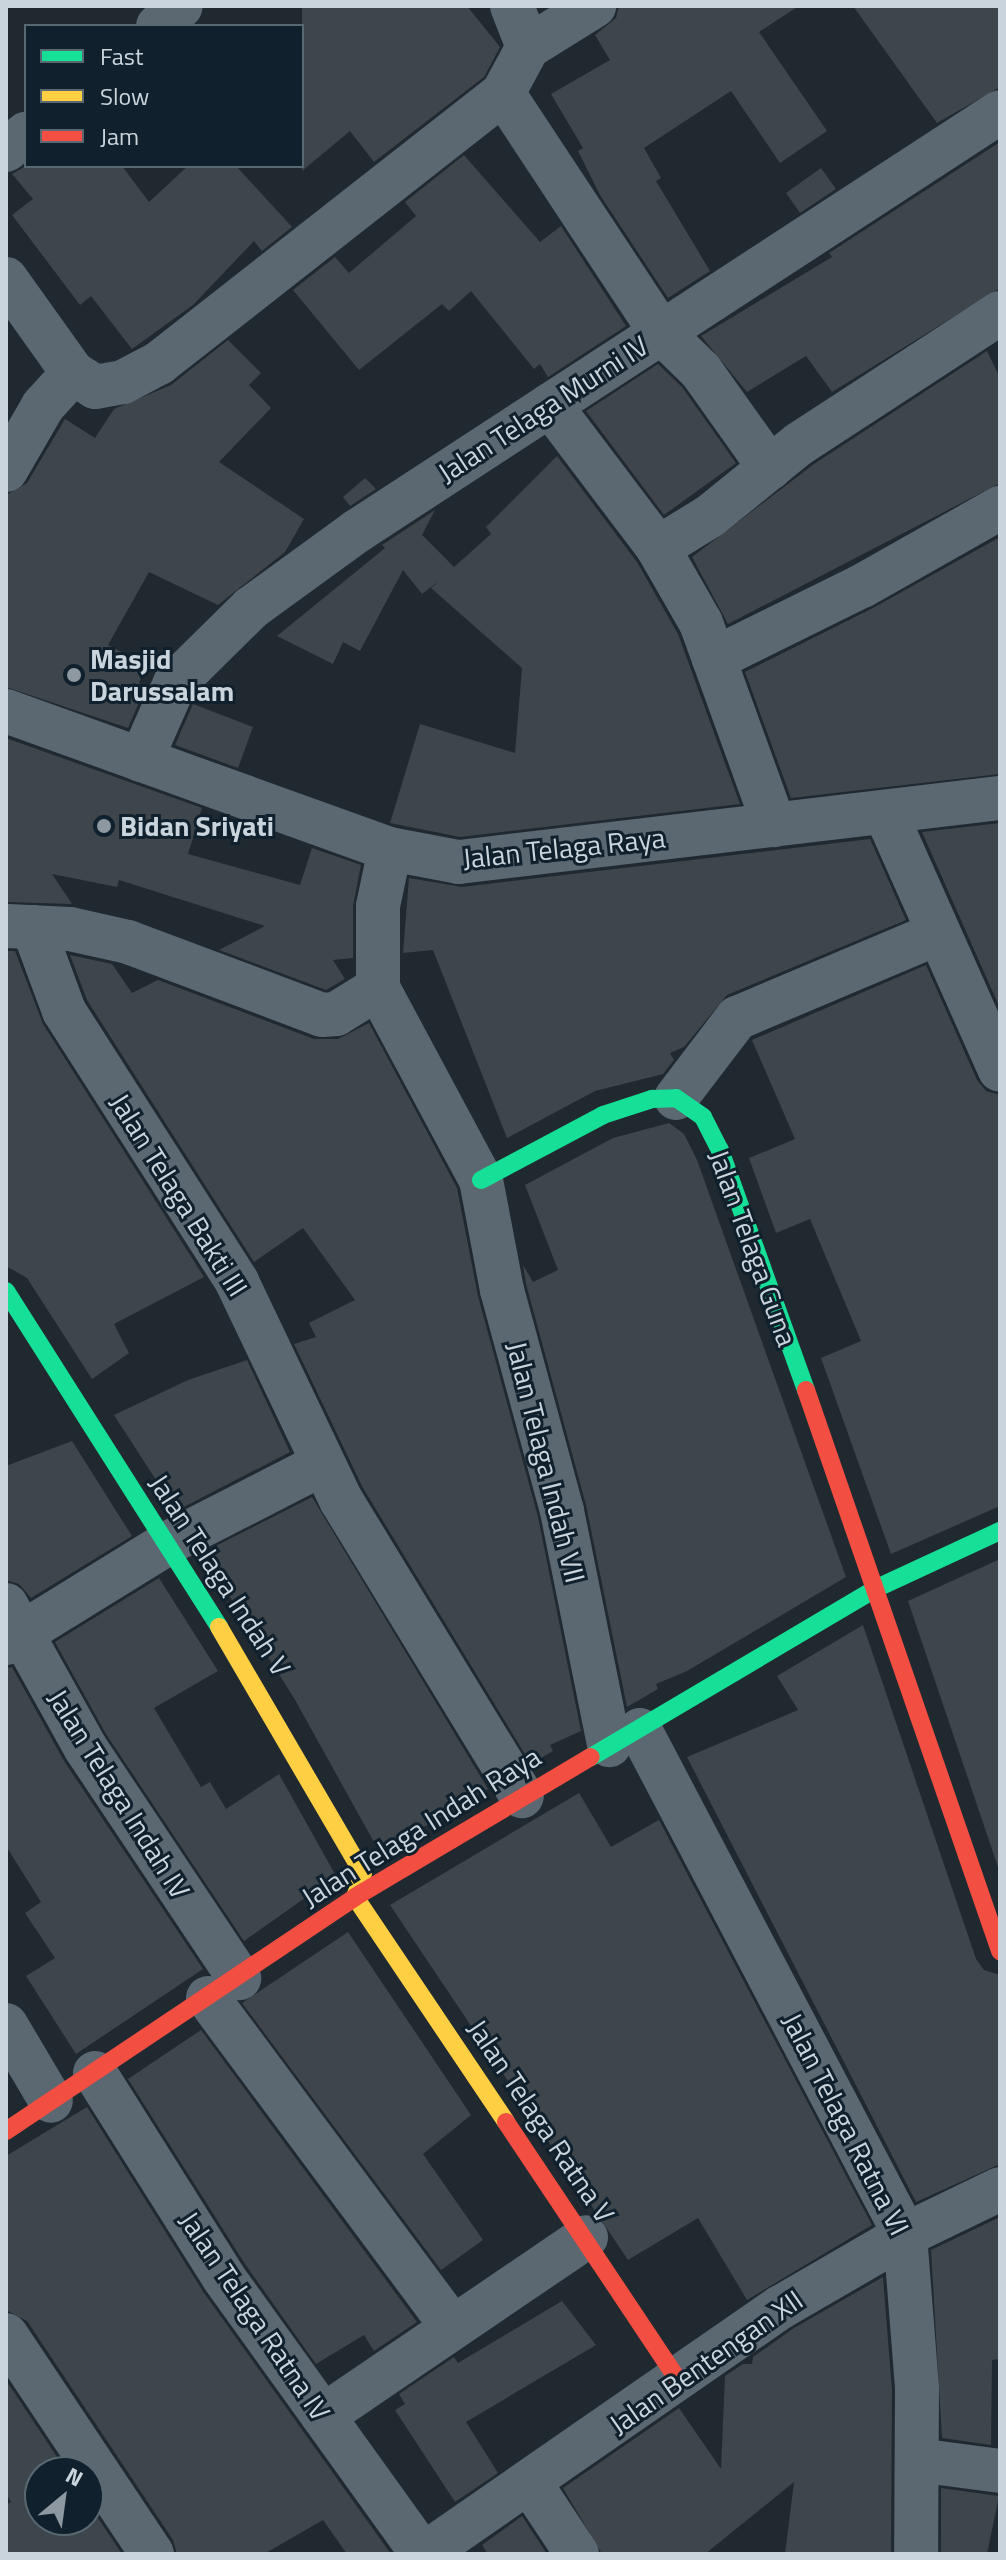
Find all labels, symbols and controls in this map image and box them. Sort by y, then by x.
legend [24,24,304,168]
text: Fast [100,38,143,74]
text: Slow [100,78,149,114]
text: Jam [100,118,139,154]
street label: Jalan Telaga Murni IV [432,329,654,489]
place label: Masjid Darussalam [90,642,234,708]
marker: Masjid Darussalam [65,666,83,684]
place label: Bidan Sriyati [120,809,274,843]
marker: Bidan Sriyati [95,817,113,835]
street label: Jalan Telaga Raya [461,821,667,875]
street label: Jalan Telaga Bakti III [103,1087,255,1303]
street label: Jalan Telaga Guna [702,1145,804,1351]
street label: Jalan Telaga Indah VII [500,1338,592,1586]
street label: Jalan Telaga Indah V [142,1468,298,1682]
street label: Jalan Telaga Indah IV [41,1683,197,1905]
street label: Jalan Telaga Indah Raya [295,1740,547,1914]
street label: Jalan Telaga Ratna VI [775,2007,917,2241]
street label: Jalan Telaga Ratna V [461,2013,621,2229]
street label: Jalan Telaga Ratna IV [173,2205,337,2427]
street label: Jalan Bentengan XII [603,2283,809,2441]
north arrow [24,2456,104,2536]
text: N [60,2458,90,2495]

